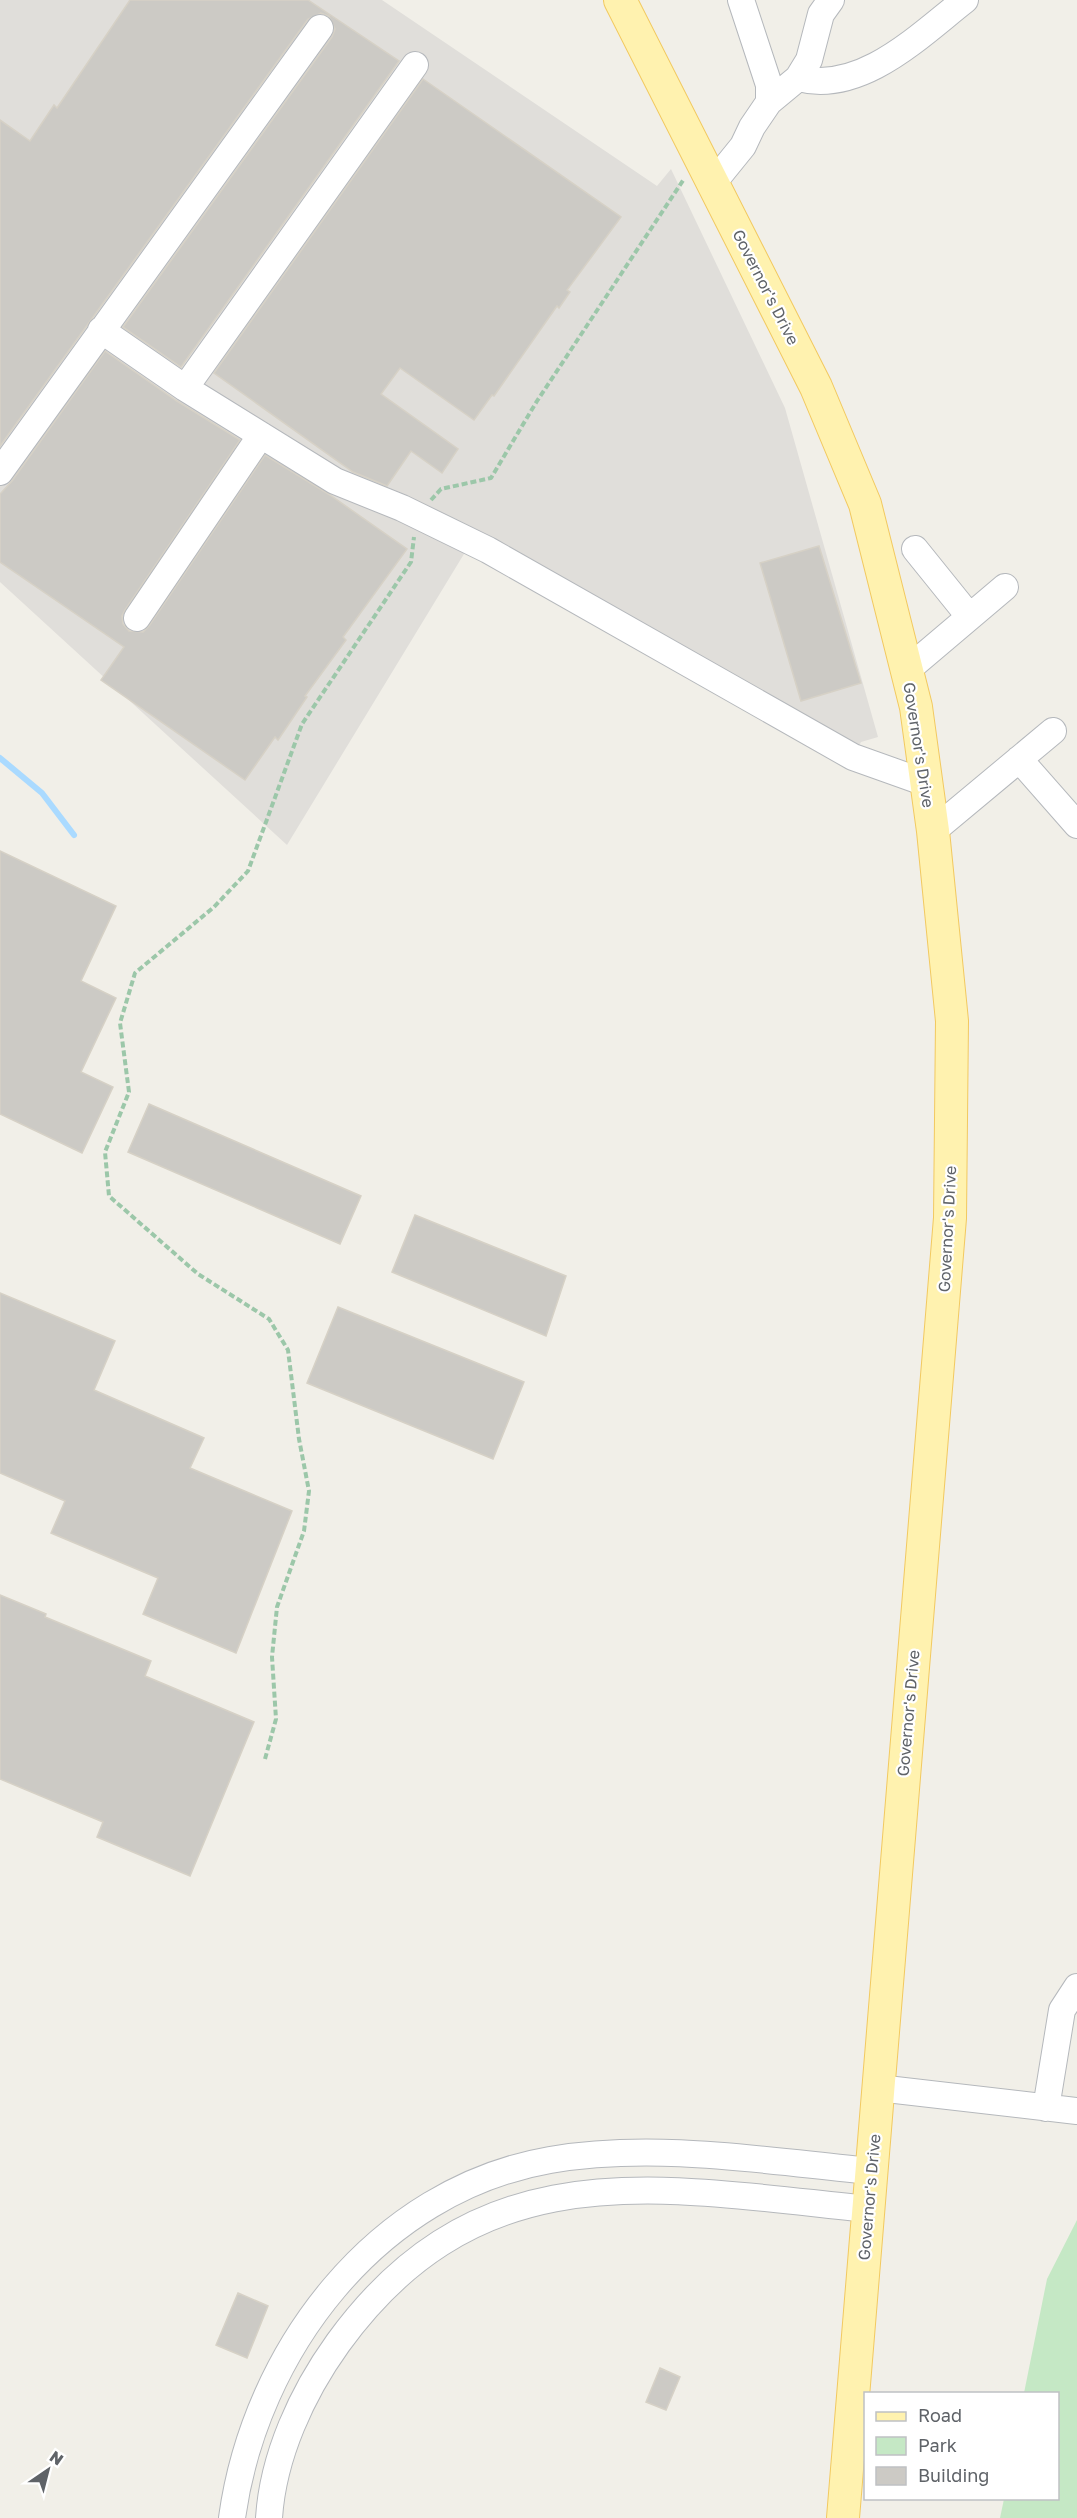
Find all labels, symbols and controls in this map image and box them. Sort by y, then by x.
street label: Governor's Drive [728,226,804,348]
street label: Governor's Drive [899,681,939,809]
street label: Governor's Drive [934,1165,960,1293]
street label: Governor's Drive [893,1649,923,1777]
street label: Governor's Drive [854,2133,884,2261]
legend [864,2392,1059,2500]
text: Road [918,2404,962,2426]
text: Park [918,2434,957,2456]
north arrow [18,2440,78,2500]
text: N [46,2446,67,2469]
text: Building [918,2464,989,2486]

